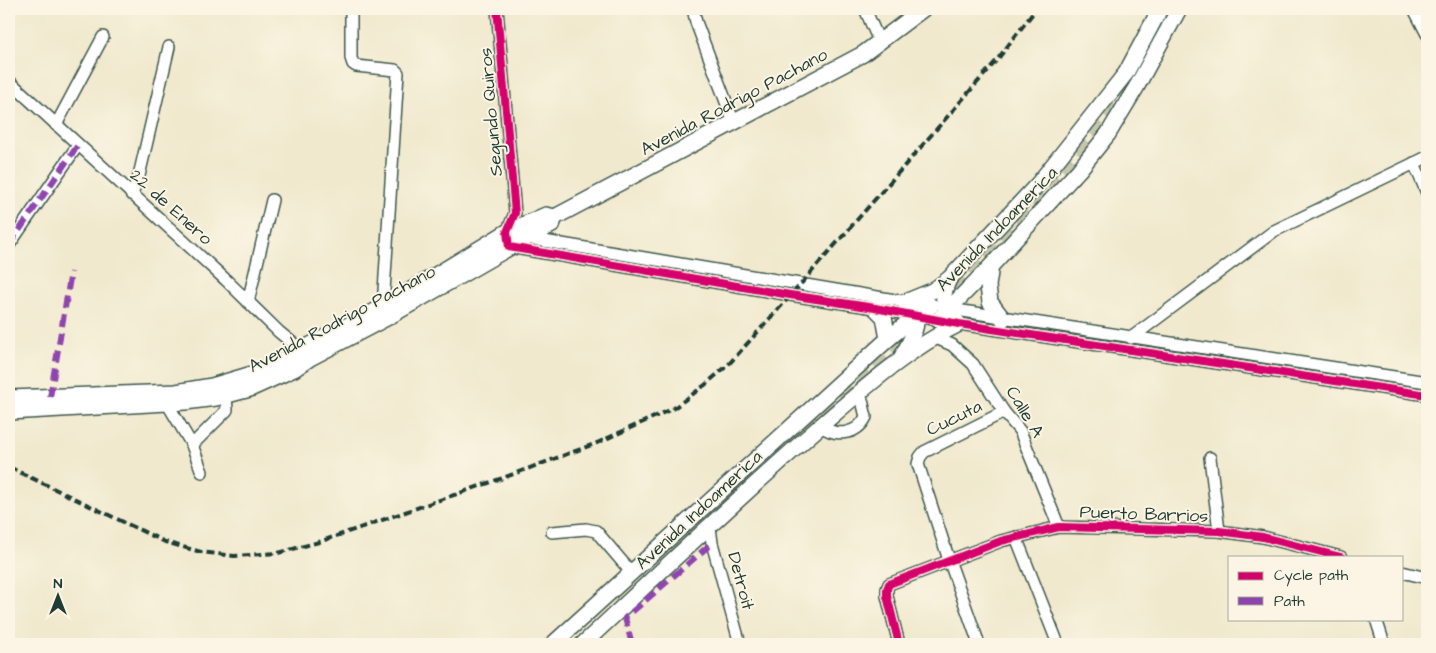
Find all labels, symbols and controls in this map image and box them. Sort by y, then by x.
street label: Avenida Rodrigo Pachano [636,42,832,163]
street label: Segundo Quiros [473,47,510,177]
street label: Avenida Indoamerica [931,161,1063,297]
street label: 22 de Enero [124,163,218,251]
street label: Avenida Rodrigo Pachano [244,259,440,380]
street label: Calle A [1000,382,1050,443]
street label: Cucuta [922,394,986,442]
street label: Avenida Indoamerica [630,445,768,575]
street label: Puerto Barrios [1079,499,1209,529]
street label: Detroit [721,549,761,613]
legend [1228,556,1404,620]
text: Cycle path [1274,565,1349,587]
north arrow [32,570,82,620]
text: N [54,574,63,594]
text: Path [1274,591,1305,612]

